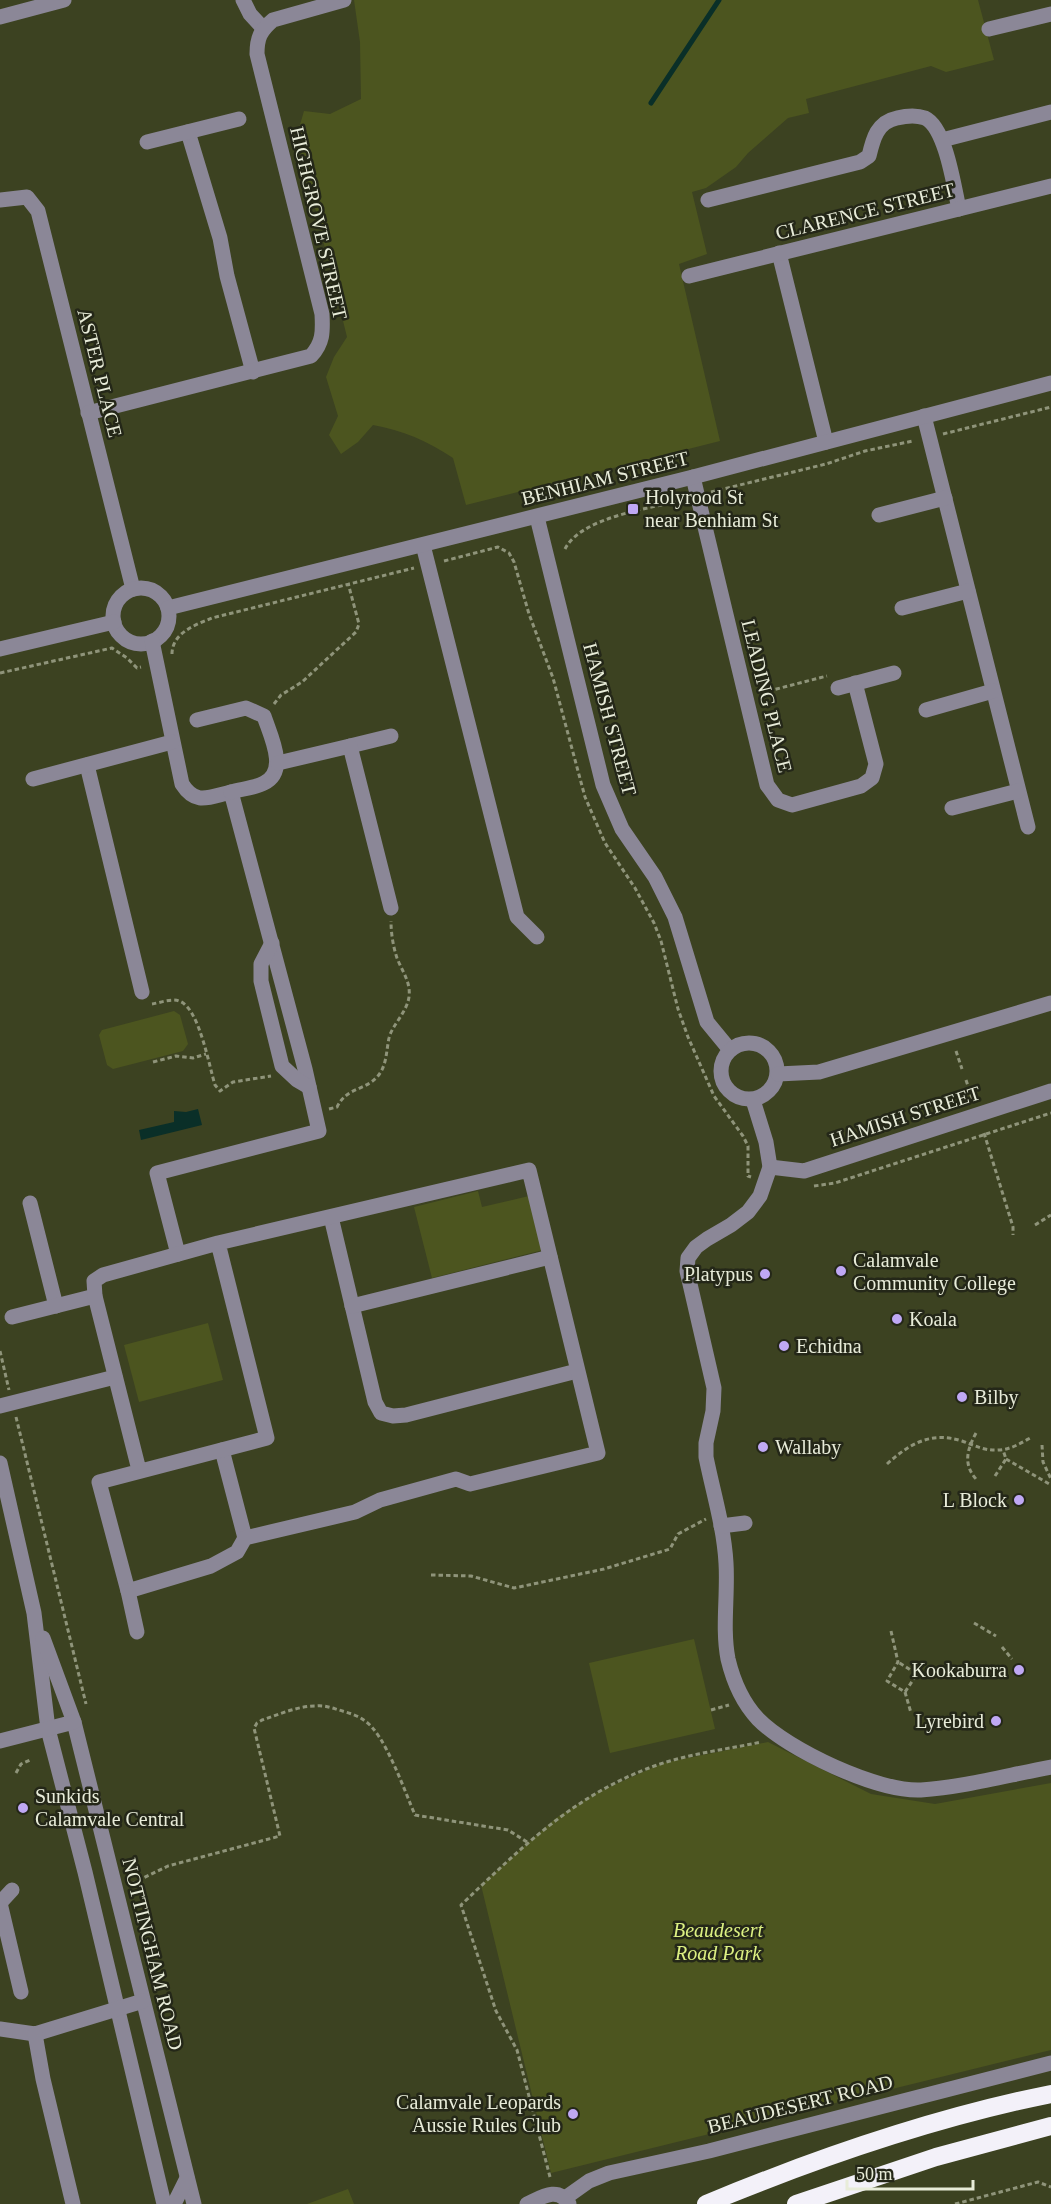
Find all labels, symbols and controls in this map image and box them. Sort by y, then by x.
street label: HIGHGROVE STREET [286,124,352,322]
street label: CLARENCE STREET [773,178,957,244]
street label: ASTER PLACE [73,306,127,440]
street label: BENHIAM STREET [519,447,691,509]
place label: Holyrood St near Benhiam St [645,486,779,531]
marker: Holyrood St near Benhiam St [626,502,640,516]
street label: LEADING PLACE [737,617,797,775]
street label: HAMISH STREET [579,640,641,798]
street label: HAMISH STREET [827,1081,983,1151]
place label: Calamvale Community College [853,1249,1016,1295]
place label: Platypus [684,1263,753,1286]
marker: Calamvale Community College [834,1264,848,1278]
marker: Platypus [758,1267,772,1281]
place label: Koala [909,1308,957,1330]
marker: Koala [890,1312,904,1326]
place label: Echidna [796,1335,862,1357]
marker: Echidna [777,1339,791,1353]
place label: Bilby [974,1386,1018,1409]
marker: Bilby [955,1390,969,1404]
place label: Wallaby [775,1436,841,1459]
marker: Wallaby [756,1440,770,1454]
place label: L Block [943,1489,1007,1511]
marker: L Block [1012,1493,1026,1507]
place label: Kookaburra [911,1659,1007,1681]
marker: Kookaburra [1012,1663,1026,1677]
place label: Lyrebird [915,1710,984,1733]
marker: Lyrebird [989,1714,1003,1728]
place label: Sunkids Calamvale Central [35,1785,185,1830]
marker: Sunkids Calamvale Central [16,1801,30,1815]
street label: NOTTINGHAM ROAD [118,1856,188,2052]
park label: Beaudesert Road Park [673,1919,763,1964]
street label: BEAUDESERT ROAD [705,2070,895,2138]
place label: Calamvale Leopards Aussie Rules Club [396,2091,561,2136]
marker: Calamvale Leopards Aussie Rules Club [566,2107,580,2121]
scale bar [847,2153,973,2191]
text: 50 m [856,2164,893,2184]

